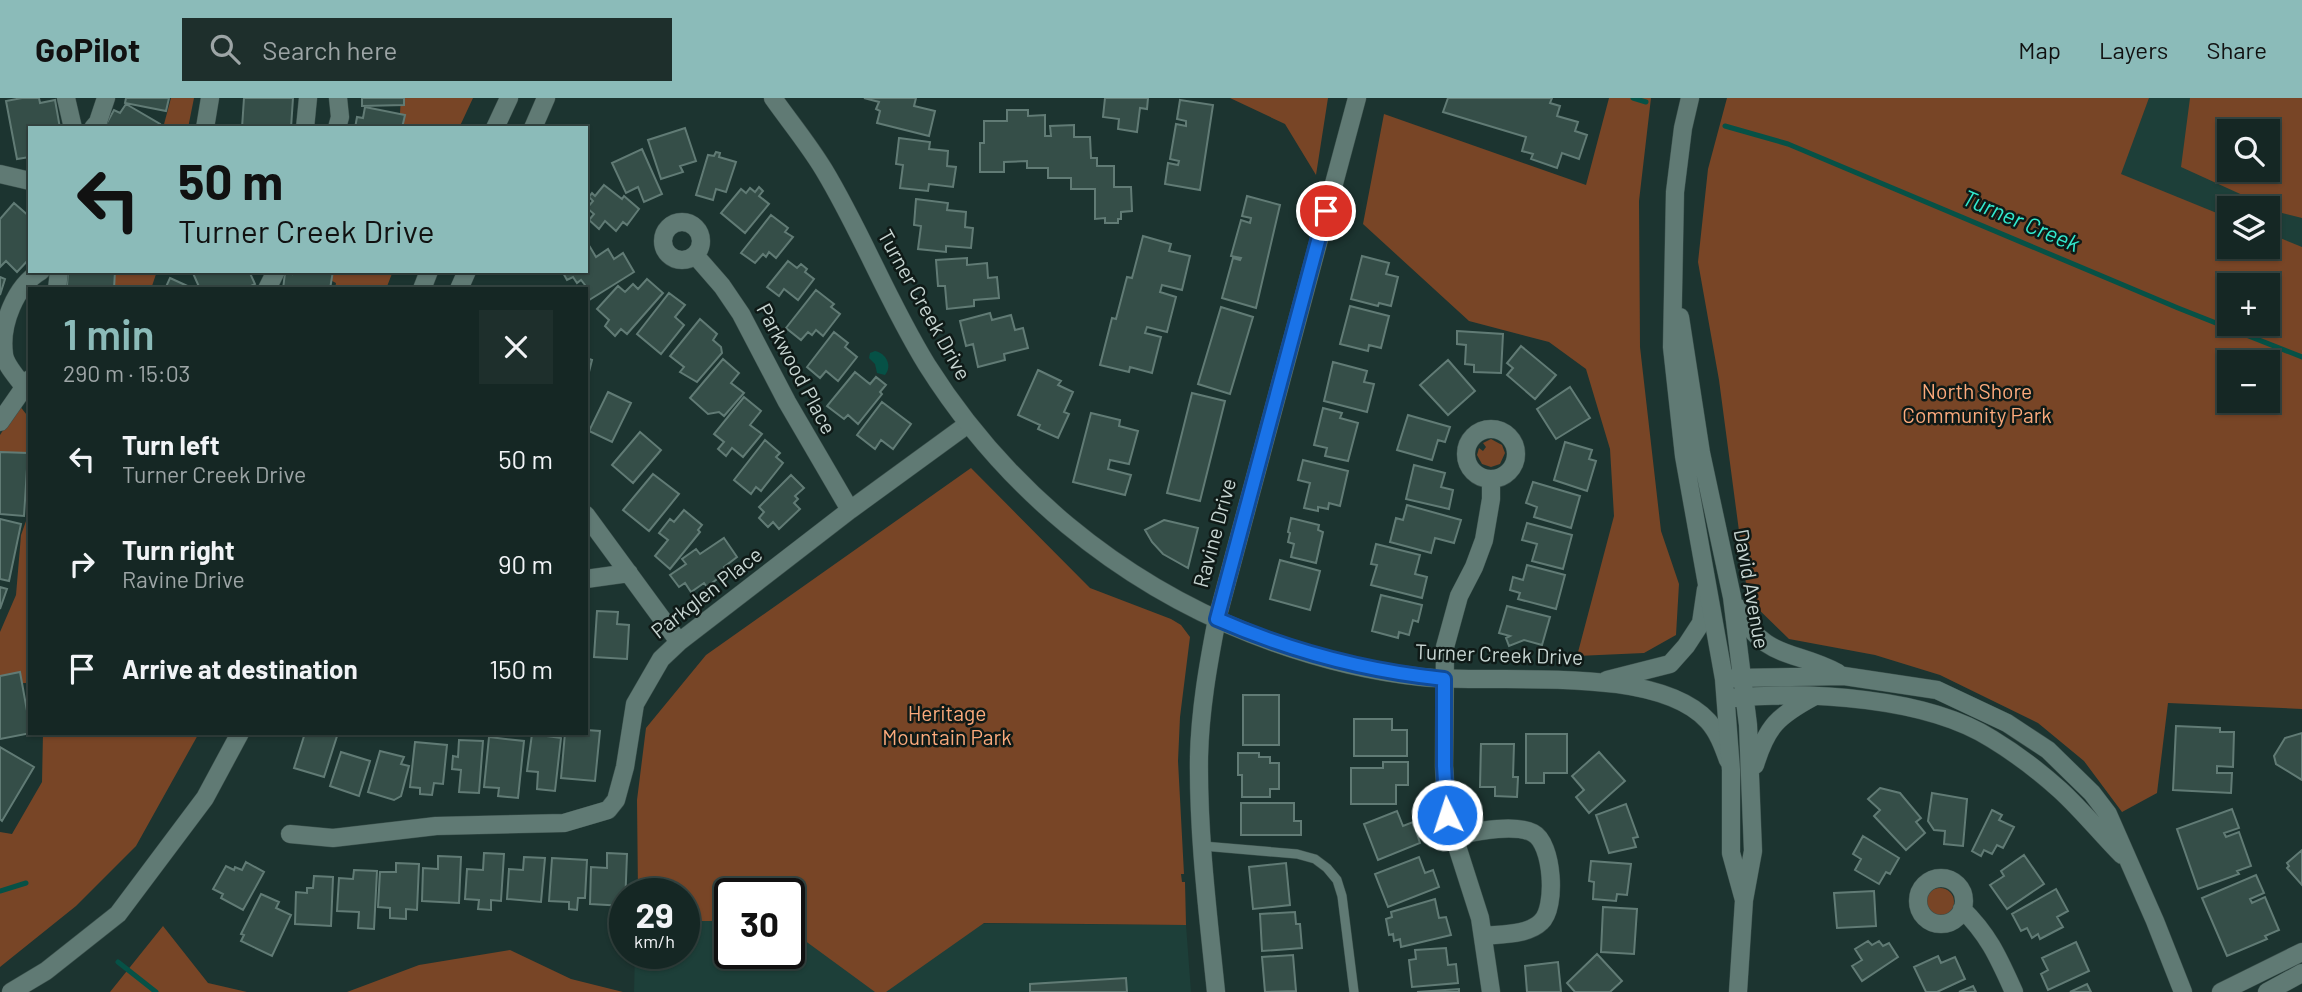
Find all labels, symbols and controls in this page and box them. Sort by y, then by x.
search box [182,18,672,81]
text: GoPilot [35,29,140,69]
icon: search [206,30,244,68]
text: Search here [262,34,397,65]
text: Map [2018,35,2061,64]
text: Layers [2099,35,2168,64]
text: Share [2206,35,2267,64]
map controls [2217,119,2280,413]
button: search [2217,119,2280,182]
text: 50 m [178,151,283,210]
icon: left [63,154,154,245]
pin [1296,181,1356,241]
water label: Turner Creek [1959,183,2084,257]
icon: arrive [1307,192,1345,230]
button: layers [2217,196,2280,259]
text: Turner Creek Drive [178,211,435,249]
street label: Turner Creek Drive [874,225,977,384]
button: + [2217,273,2280,336]
street label: Parkwood Place [752,299,842,438]
text: 1 min [63,308,155,358]
button: close [479,310,553,384]
button: − [2217,350,2280,413]
text: 290 m · 15:03 [63,359,190,387]
park label: North Shore Community Park [1902,378,2052,427]
text: Turn left [122,429,220,460]
icon: left [63,440,101,478]
text: 50 m [498,443,553,474]
text: Turner Creek Drive [122,460,306,488]
street label: Ravine Drive [1187,475,1240,590]
street label: David Avenue [1730,527,1775,651]
text: Turn right [122,534,235,565]
street label: Parkglen Place [646,541,766,643]
icon: right [63,545,101,583]
text: 90 m [498,548,553,579]
text: Ravine Drive [122,565,245,593]
street label: Turner Creek Drive [1414,638,1584,669]
icon: arrive [63,650,101,688]
text: Arrive at destination [122,653,358,684]
text: 150 m [489,653,553,684]
park label: Heritage Mountain Park [882,700,1012,749]
position arrow [1410,778,1484,852]
speed limit sign: 30 [714,878,805,969]
text: 29 [635,893,674,935]
text: km/h [634,930,675,952]

